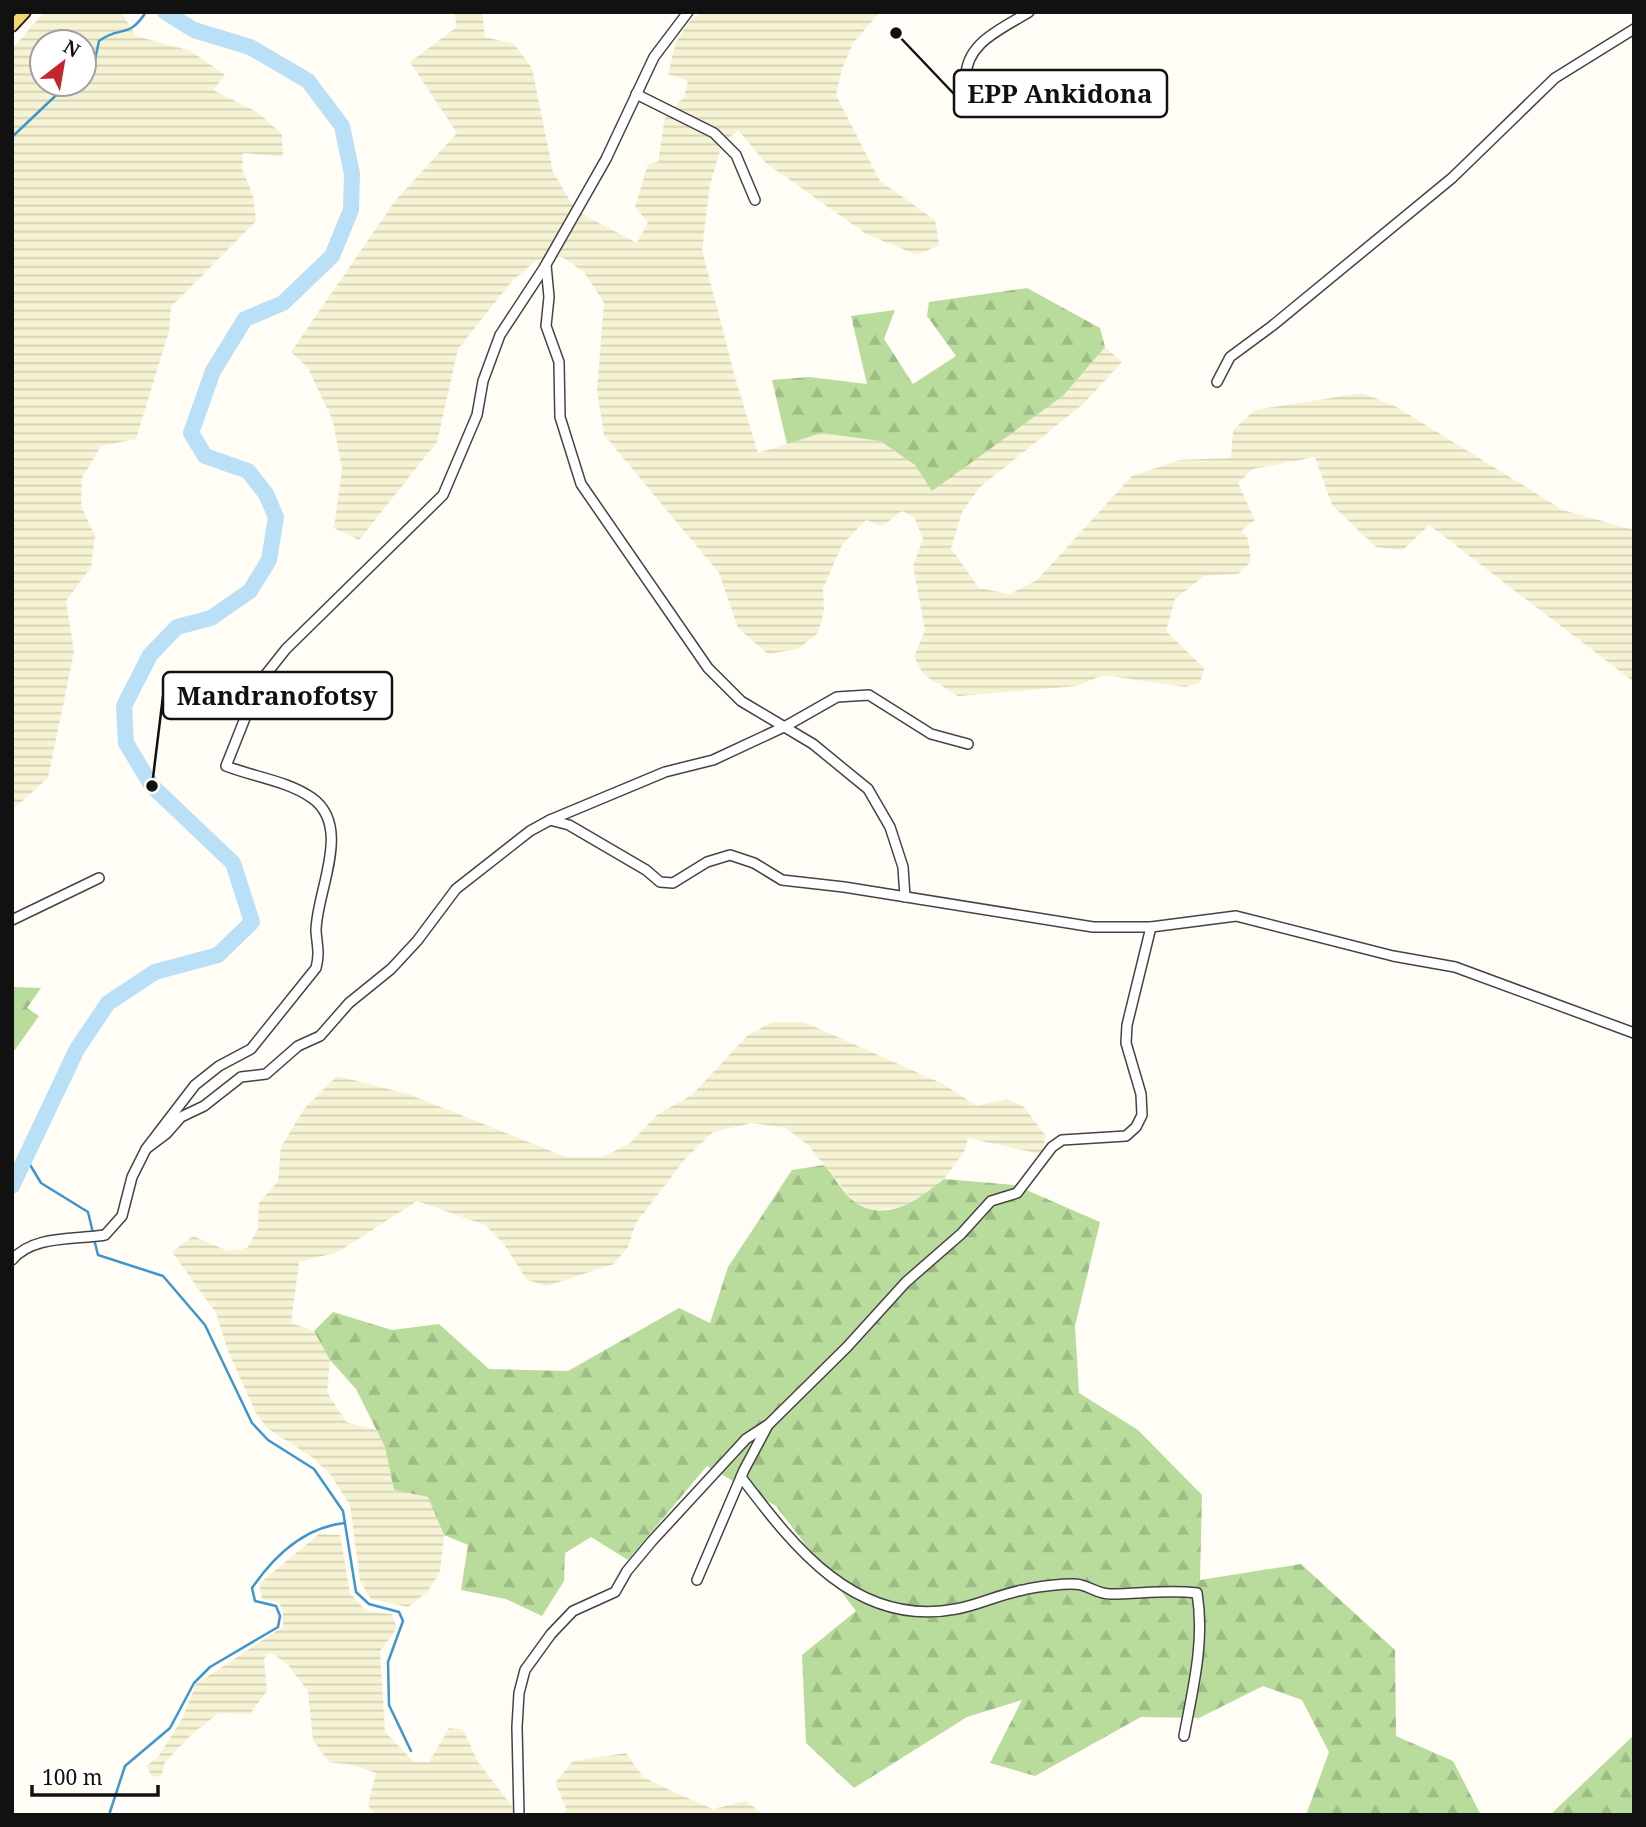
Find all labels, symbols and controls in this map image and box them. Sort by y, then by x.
north arrow [28,28,98,98]
text: N [59,33,85,63]
callout: EPP Ankidona [954,70,1167,117]
text: EPP Ankidona [967,75,1153,111]
callout: Mandranofotsy [163,672,392,719]
text: Mandranofotsy [176,677,379,713]
scale bar [32,1754,158,1798]
text: 100 m [42,1763,103,1791]

